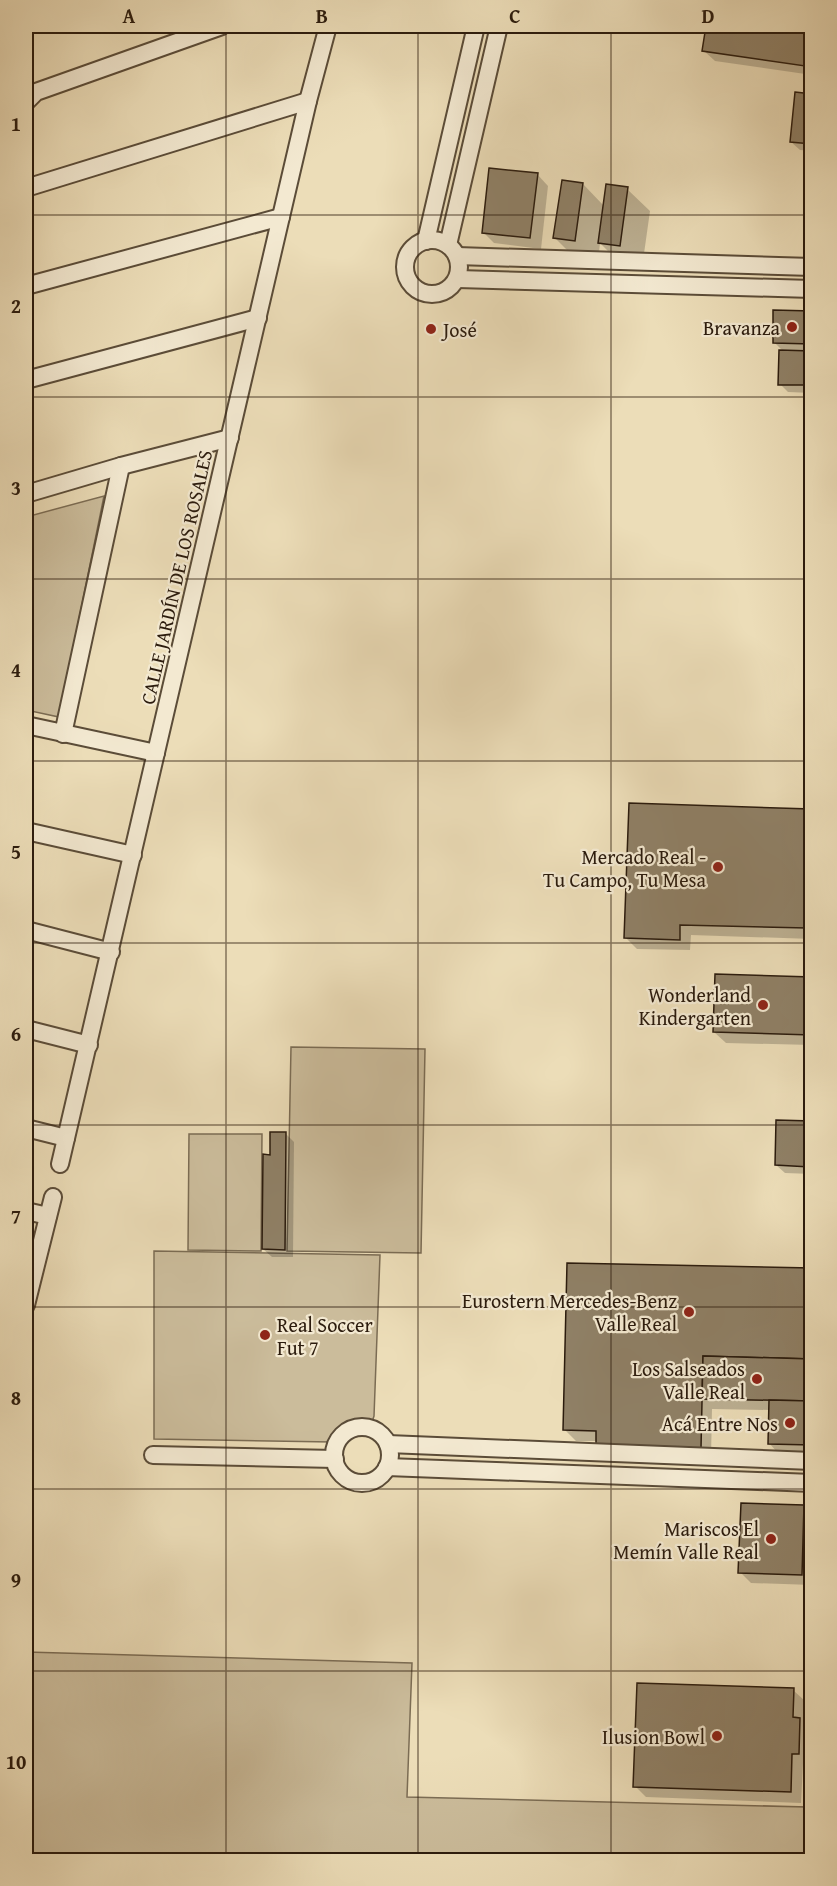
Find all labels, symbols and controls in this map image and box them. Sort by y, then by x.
text: A [123,1,136,30]
text: B [316,1,328,30]
text: C [509,1,521,30]
text: D [701,1,715,30]
text: 1 [11,109,21,138]
text: 2 [11,291,21,320]
place label: Bravanza [703,313,781,342]
place label: José [440,315,477,344]
marker: Bravanza [785,320,799,334]
marker: José [424,322,438,336]
street label: CALLE JARDÍN DE LOS ROSALES [133,447,219,707]
text: 3 [11,473,21,502]
text: 4 [11,655,21,684]
text: 5 [11,837,21,866]
place label: Mercado Real - Tu Campo, Tu Mesa [543,842,707,894]
marker: Mercado Real - Tu Campo, Tu Mesa [711,860,725,874]
place label: Wonderland Kindergarten [639,980,751,1032]
marker: Wonderland Kindergarten [756,998,770,1012]
text: 6 [11,1019,21,1048]
text: 7 [11,1201,21,1230]
place label: Eurostern Mercedes-Benz Valle Real [462,1286,677,1338]
marker: Eurostern Mercedes-Benz Valle Real [682,1305,696,1319]
place label: Real Soccer Fut 7 [277,1310,373,1362]
marker: Real Soccer Fut 7 [258,1328,272,1342]
place label: Los Salseados Valle Real [632,1354,745,1406]
marker: Los Salseados Valle Real [750,1372,764,1386]
text: 8 [11,1383,21,1412]
place label: Acá Entre Nos [662,1409,778,1438]
marker: Acá Entre Nos [783,1416,797,1430]
place label: Mariscos El Memín Valle Real [613,1514,759,1566]
marker: Mariscos El Memín Valle Real [764,1532,778,1546]
text: 9 [11,1565,21,1594]
place label: Ilusion Bowl [602,1722,705,1751]
marker: Ilusion Bowl [710,1729,724,1743]
text: 10 [6,1747,26,1776]

